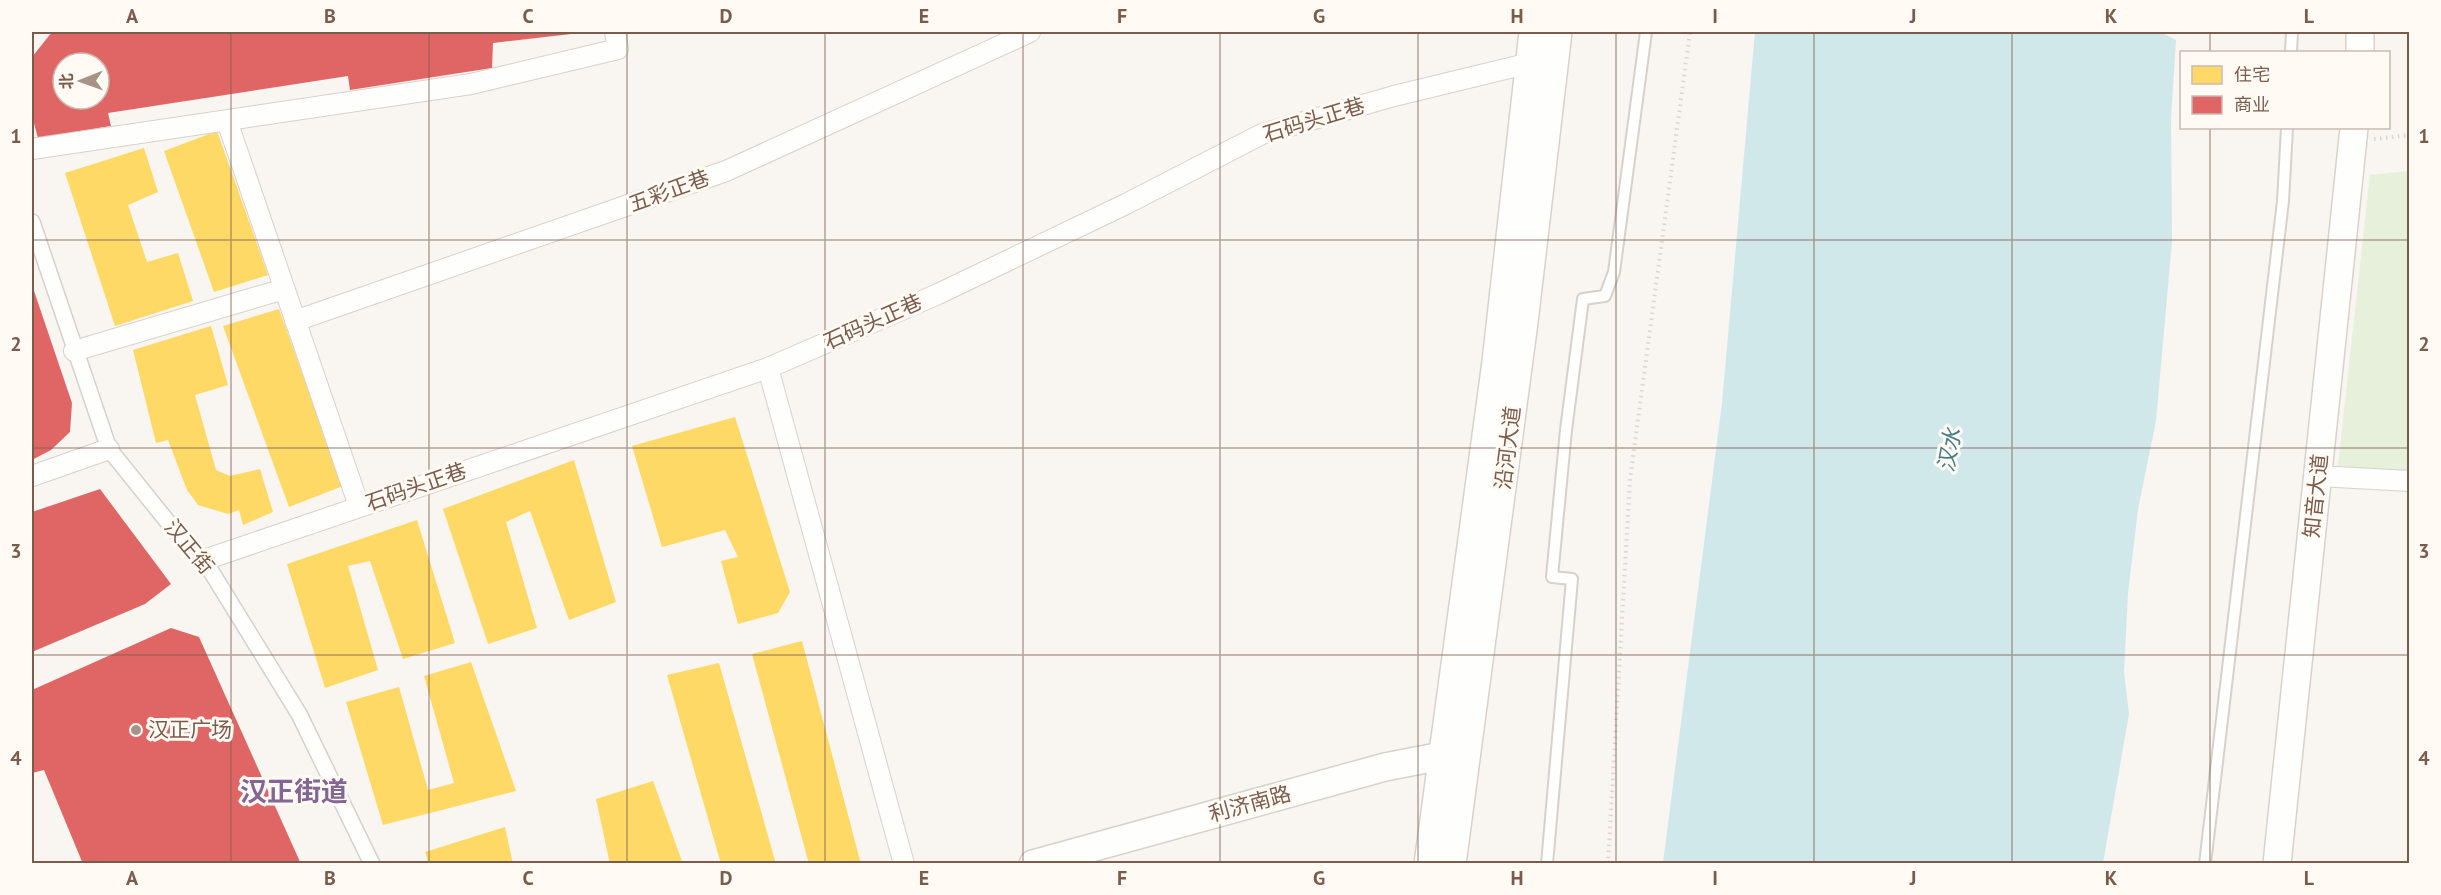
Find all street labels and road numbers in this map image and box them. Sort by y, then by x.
street label: 石码头正巷 [1260,91,1368,148]
street label: 五彩正巷 [625,163,713,218]
street label: 石码头正巷 [819,288,926,355]
street label: 沿河大道 [1489,405,1526,491]
street label: 知音大道 [2298,453,2333,539]
street label: 石码头正巷 [362,457,470,516]
street label: 汉正街 [159,514,220,579]
street label: 利济南路 [1206,780,1294,827]

